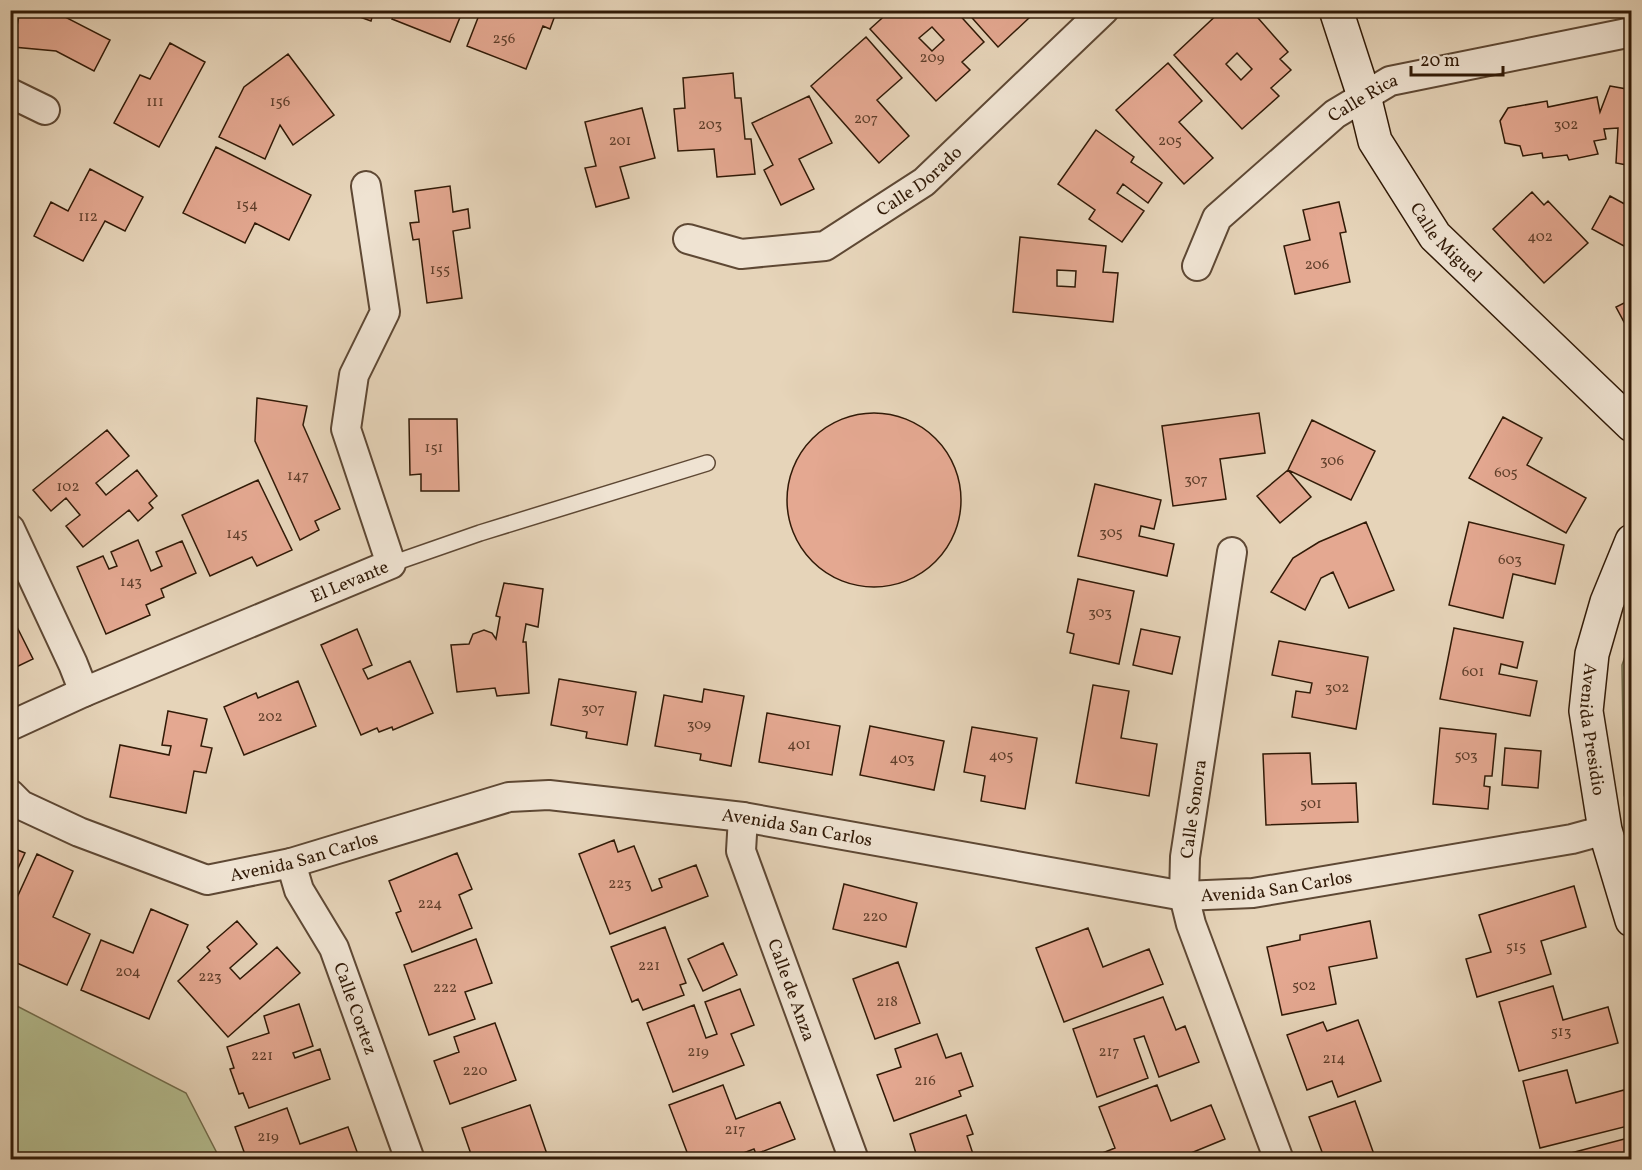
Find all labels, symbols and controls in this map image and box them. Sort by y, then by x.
house number: 256 [493,29,515,50]
scale bar [1411,39,1502,77]
house number: 209 [920,48,945,69]
text: 20 m [1420,49,1460,74]
street label: Calle Rica [1323,69,1400,129]
house number: 111 [146,92,164,113]
house number: 156 [270,92,290,113]
house number: 207 [854,109,878,130]
house number: 203 [698,115,722,136]
house number: 302 [1554,115,1578,136]
house number: 201 [609,131,631,152]
house number: 205 [1158,131,1182,152]
street label: Calle Dorado [872,141,968,223]
house number: 154 [236,195,258,216]
street label: Calle Miguel [1403,198,1487,289]
house number: 112 [78,207,98,228]
house number: 402 [1527,227,1553,248]
house number: 206 [1305,255,1329,276]
house number: 155 [430,260,450,281]
house number: 151 [425,438,443,459]
house number: 306 [1320,451,1344,472]
house number: 605 [1494,463,1518,484]
house number: 147 [287,466,309,487]
house number: 307 [1184,470,1208,491]
house number: 102 [57,477,79,498]
house number: 305 [1099,523,1123,544]
house number: 145 [226,524,248,545]
house number: 603 [1498,550,1522,571]
street label: El Levante [307,555,393,610]
house number: 143 [120,572,142,593]
house number: 303 [1088,603,1112,624]
house number: 601 [1462,662,1484,683]
street label: Avenida Presidio [1572,662,1610,797]
house number: 302 [1325,678,1349,699]
house number: 307 [581,699,605,720]
house number: 202 [258,707,282,728]
house number: 309 [687,715,711,736]
house number: 401 [787,735,811,756]
house number: 405 [989,746,1013,767]
house number: 503 [1454,746,1478,767]
house number: 403 [890,749,914,770]
street label: Calle Sonora [1175,758,1214,860]
house number: 501 [1300,794,1322,815]
street label: Avenida San Carlos [720,804,874,854]
street label: Avenida San Carlos [228,826,382,889]
street label: Avenida San Carlos [1200,865,1354,909]
house number: 223 [608,874,632,895]
house number: 224 [418,894,442,915]
house number: 220 [863,907,887,928]
street label: Calle de Anza [760,936,821,1045]
house number: 515 [1506,937,1526,958]
house number: 221 [638,956,660,977]
street label: Calle Cortez [326,959,382,1058]
house number: 204 [115,962,141,983]
house number: 223 [198,967,222,988]
house number: 502 [1292,976,1316,997]
house number: 222 [433,978,457,999]
house number: 218 [876,992,898,1013]
house number: 513 [1551,1022,1571,1043]
house number: 219 [687,1042,709,1063]
house number: 217 [1098,1042,1120,1063]
house number: 221 [251,1046,273,1067]
house number: 214 [1323,1049,1345,1070]
house number: 220 [463,1061,487,1082]
house number: 216 [914,1071,936,1092]
house number: 217 [724,1120,746,1141]
house number: 219 [257,1127,279,1148]

